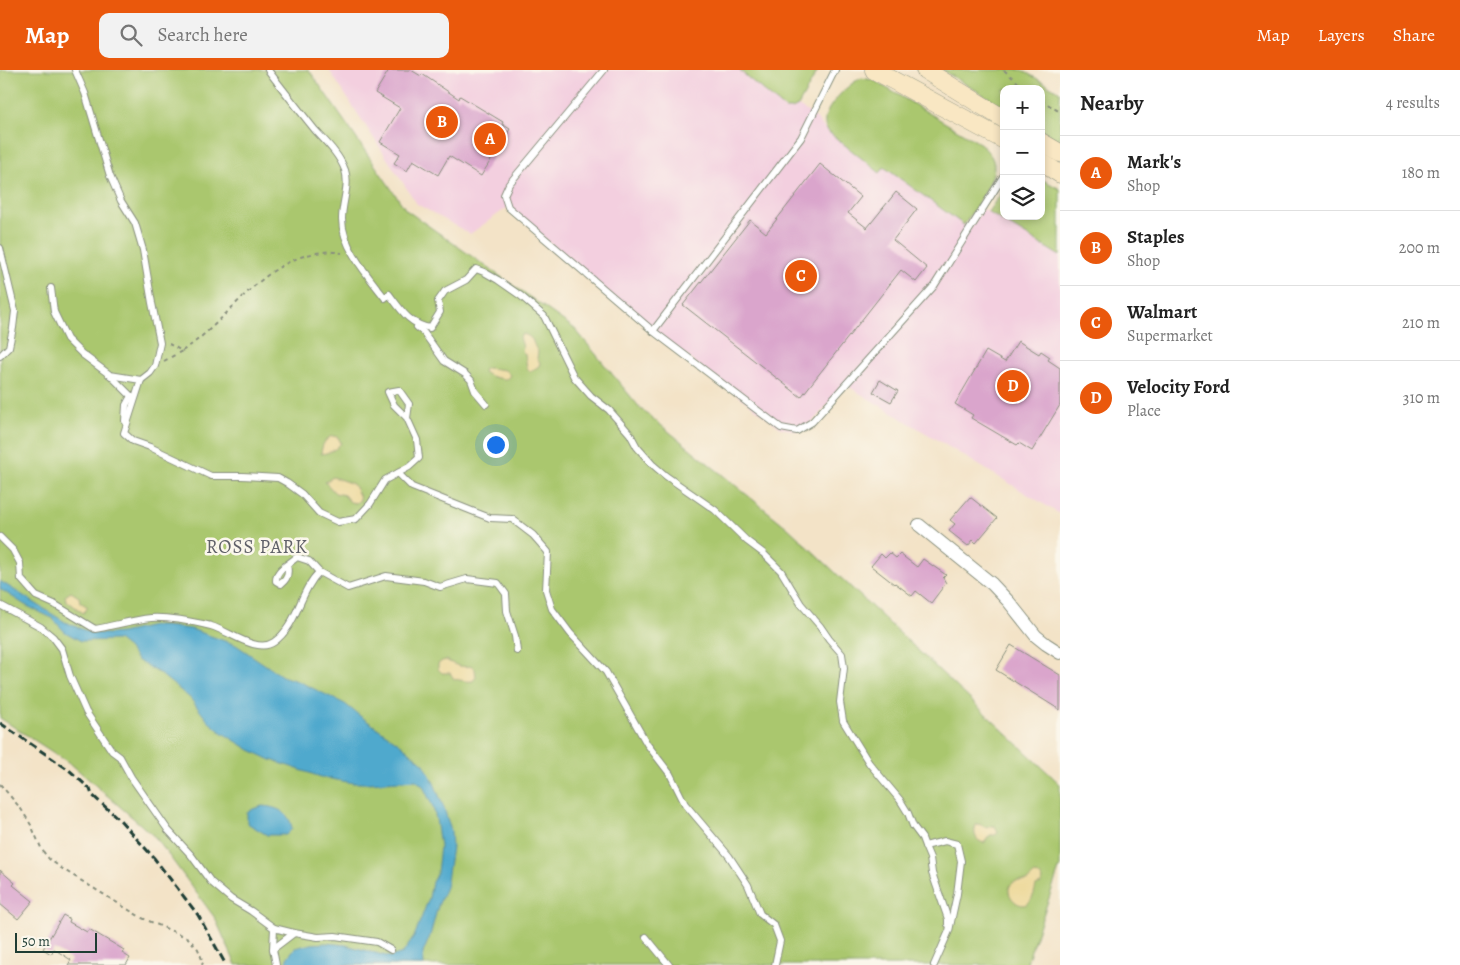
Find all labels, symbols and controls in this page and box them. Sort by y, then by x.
search box [99,13,449,58]
text: Map [25,19,69,51]
icon: search [117,21,145,49]
text: Search here [157,22,248,48]
text: Map [1257,23,1290,47]
text: Layers [1318,23,1365,47]
text: Share [1393,23,1435,47]
map controls [1000,85,1045,220]
button: + [1000,85,1045,130]
text: Nearby [1080,89,1143,117]
text: 4 results [1386,92,1440,114]
pin: B [426,103,458,141]
pin: A [474,120,506,158]
button: − [1000,130,1045,175]
text: Mark's [1127,149,1181,175]
text: A [1091,162,1101,184]
text: 180 m [1402,162,1440,184]
button: layers [1000,175,1045,220]
text: Shop [1127,175,1160,197]
text: Staples [1127,224,1184,250]
text: B [1091,237,1101,259]
text: 200 m [1399,237,1440,259]
text: Shop [1127,250,1160,272]
pin: C [785,257,817,295]
text: Walmart [1127,299,1197,325]
text: C [1091,312,1101,334]
text: 210 m [1402,312,1440,334]
text: Supermarket [1127,325,1213,347]
pin: D [997,367,1029,405]
text: Velocity Ford [1127,374,1230,400]
text: D [1090,387,1102,409]
text: 310 m [1403,387,1440,409]
text: Place [1127,400,1161,422]
your location [483,432,509,458]
district label: ROSS PARK [206,534,308,560]
scale bar [15,930,98,953]
text: 50 m [22,932,50,951]

